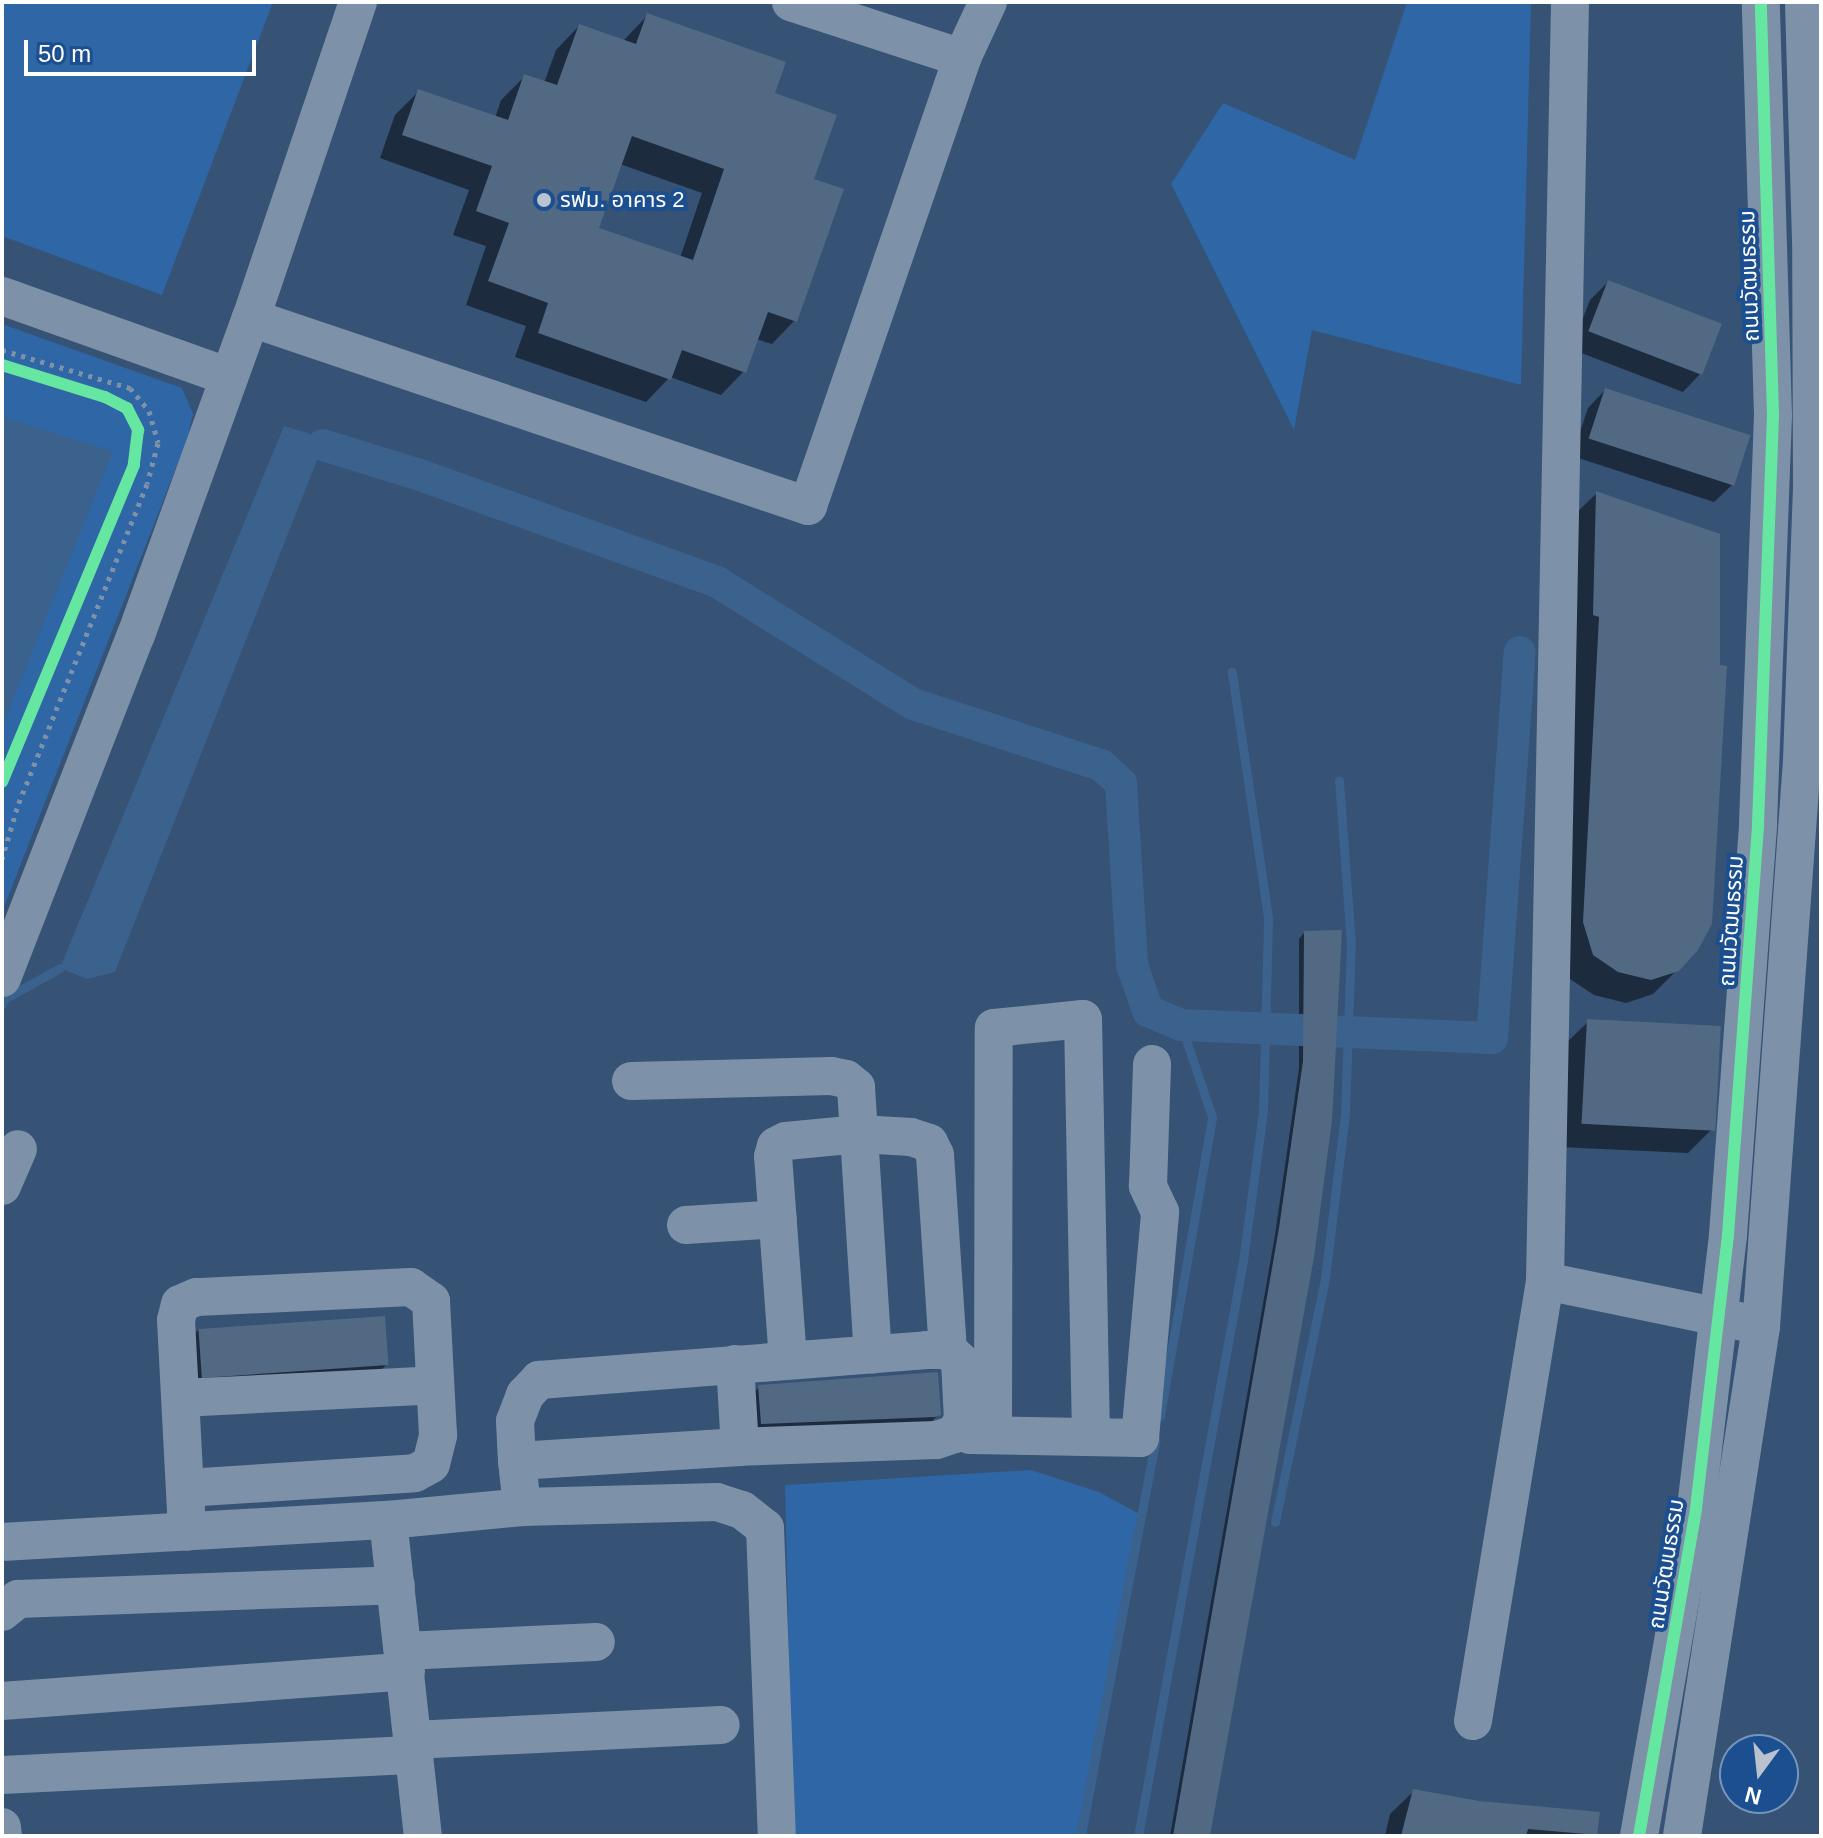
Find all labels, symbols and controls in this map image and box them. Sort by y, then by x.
scale bar [28,24,260,74]
text: 50 m [38,40,91,67]
place label: รฟม. อาคาร 2 [560,187,685,213]
marker: รฟม. อาคาร 2 [535,191,553,209]
street label: ถนนวัฒนธรรม [1734,210,1764,342]
street label: ถนนวัฒนธรรม [1713,855,1749,987]
street label: ถนนวัฒนธรรม [1643,1497,1689,1631]
north arrow [1719,1734,1799,1814]
text: N [1742,1782,1764,1810]

